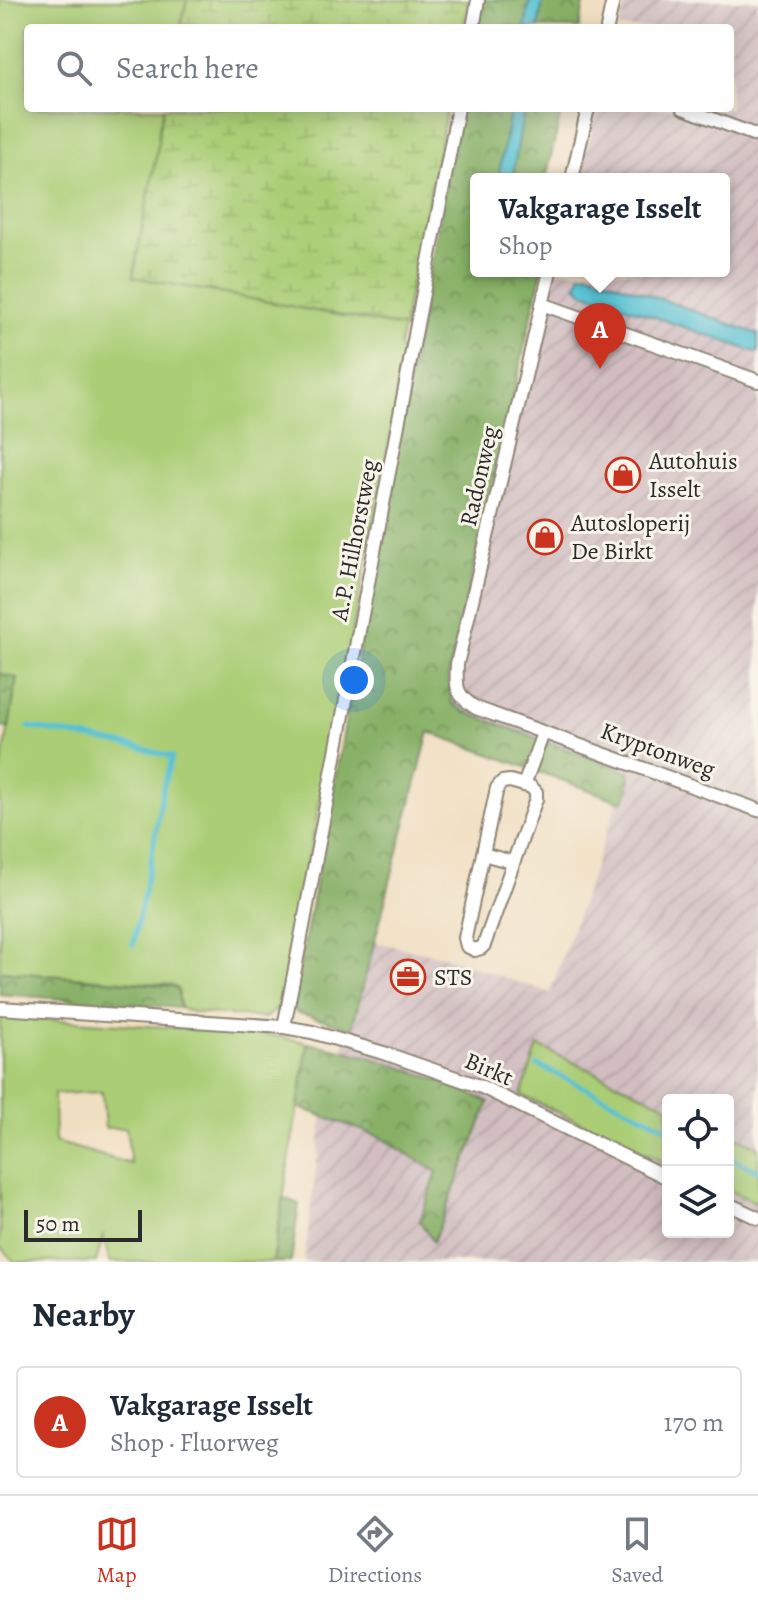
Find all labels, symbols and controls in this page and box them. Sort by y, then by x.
search box [24,24,734,112]
icon: search [52,46,96,90]
text: Search here [116,48,259,88]
popup [470,173,730,277]
text: Vakgarage Isselt [498,188,702,228]
text: Shop [498,228,553,263]
pin: A [574,303,626,369]
street label: Radonweg [452,423,506,529]
place label: Autohuis Isselt [648,445,738,505]
street label: A.P. Hilhorstweg [322,456,385,625]
shop icon: Autohuis Isselt [604,456,642,494]
place label: Autosloperij De Birkt [570,507,690,567]
shop icon: Autosloperij De Birkt [526,518,564,556]
your location [334,660,374,700]
street label: Kryptonweg [596,715,720,785]
office icon: STS [389,958,427,996]
place label: STS [434,961,473,993]
street label: Birkt [460,1045,518,1094]
map controls [662,1094,734,1238]
button: locate [662,1094,734,1166]
button: layers [662,1166,734,1238]
scale bar [24,1206,142,1242]
text: 50 m [36,1209,80,1239]
text: Nearby [32,1291,135,1338]
text: Vakgarage Isselt [110,1385,313,1425]
text: A [52,1405,68,1440]
text: 170 m [664,1405,724,1440]
text: Shop · Fluorweg [110,1425,279,1460]
tab: Map [95,1512,139,1590]
tab: Directions [328,1512,422,1590]
tab: Saved [611,1512,663,1590]

